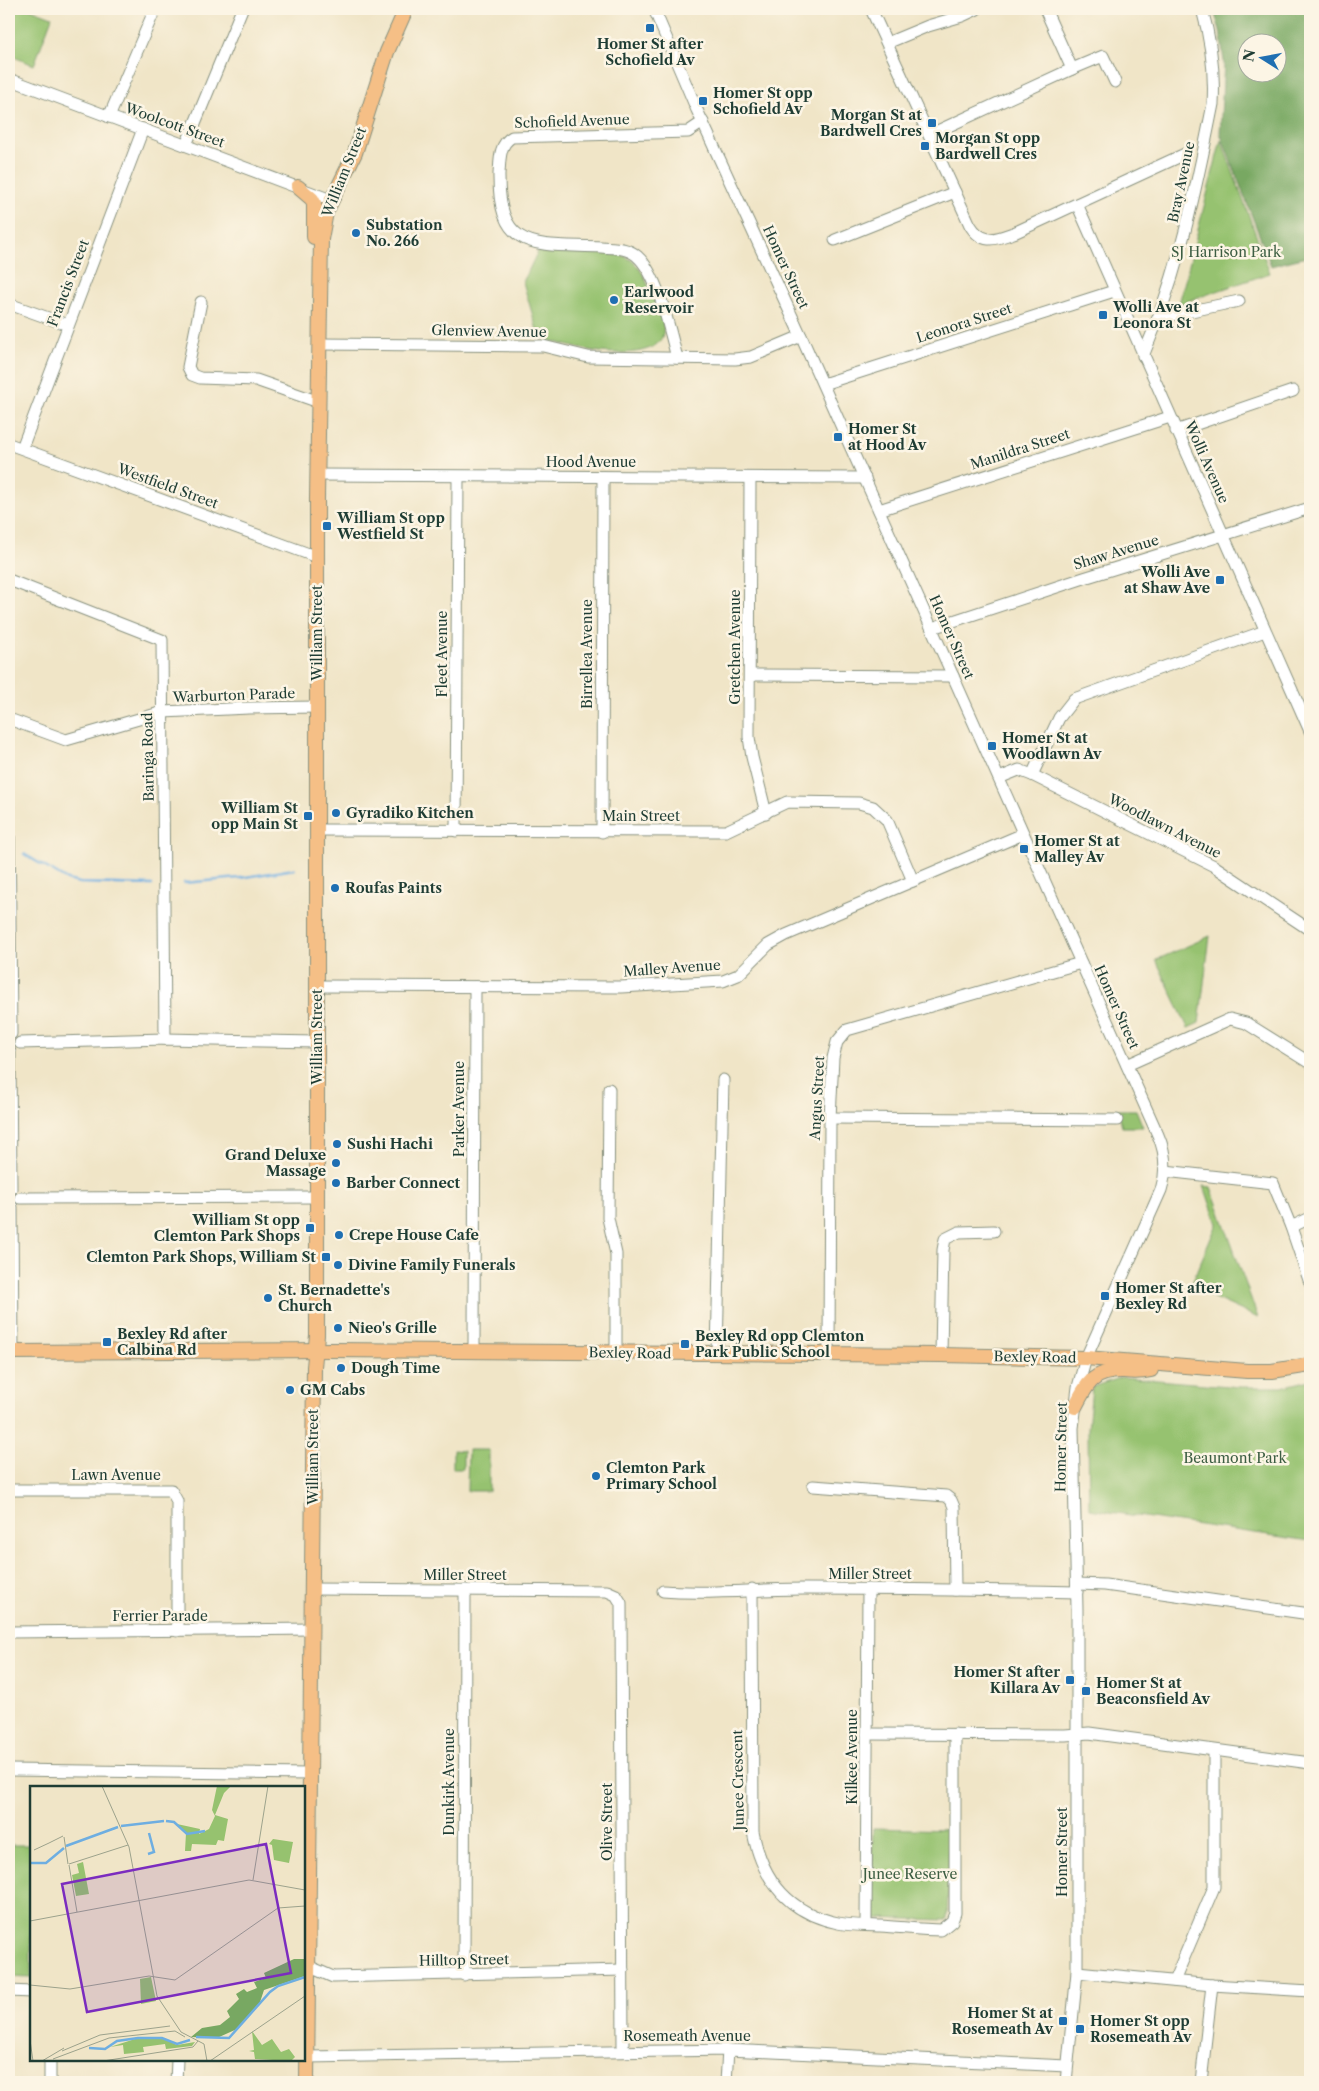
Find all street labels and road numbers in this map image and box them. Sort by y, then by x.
street label: Woolcott Street [122,98,227,151]
street label: Schofield Avenue [514,110,630,132]
street label: William Street [317,124,370,221]
street label: Bray Avenue [1164,139,1198,224]
street label: Homer Street [759,222,813,312]
street label: Francis Street [43,237,93,329]
street label: Leonora Street [914,299,1014,347]
street label: Glenview Avenue [431,321,547,341]
street label: Wolli Avenue [1180,417,1233,506]
street label: Manildra Street [968,424,1072,474]
street label: Hood Avenue [546,453,636,471]
street label: Westfield Street [114,459,221,513]
street label: Shaw Avenue [1071,530,1161,574]
street label: William Street [308,585,326,682]
street label: Gretchen Avenue [726,589,744,705]
street label: Homer Street [925,592,979,682]
street label: Birrellea Avenue [578,599,596,709]
street label: Fleet Avenue [433,610,451,697]
street label: Warburton Parade [172,684,296,706]
street label: Baringa Road [138,712,158,802]
street label: Woodlawn Avenue [1105,789,1225,862]
street label: Main Street [602,807,680,825]
street label: Malley Avenue [623,956,721,980]
street label: Homer Street [1090,962,1144,1052]
street label: William Street [308,989,326,1086]
street label: Angus Street [806,1055,828,1142]
street label: Parker Avenue [450,1061,468,1157]
street label: Bexley Road [589,1343,672,1363]
street label: Bexley Road [994,1347,1077,1367]
street label: Homer Street [1051,1402,1071,1492]
street label: William Street [304,1409,322,1506]
street label: Lawn Avenue [71,1466,161,1484]
street label: Miller Street [828,1565,912,1583]
street label: Miller Street [423,1566,507,1584]
street label: Ferrier Parade [112,1607,208,1625]
street label: Kilkee Avenue [843,1709,861,1805]
street label: Dunkirk Avenue [440,1728,458,1836]
street label: Junee Crescent [728,1729,748,1833]
street label: Olive Street [598,1783,616,1861]
street label: Homer Street [1053,1807,1071,1897]
street label: Hilltop Street [419,1950,509,1970]
street label: Rosemeath Avenue [623,2027,751,2045]

